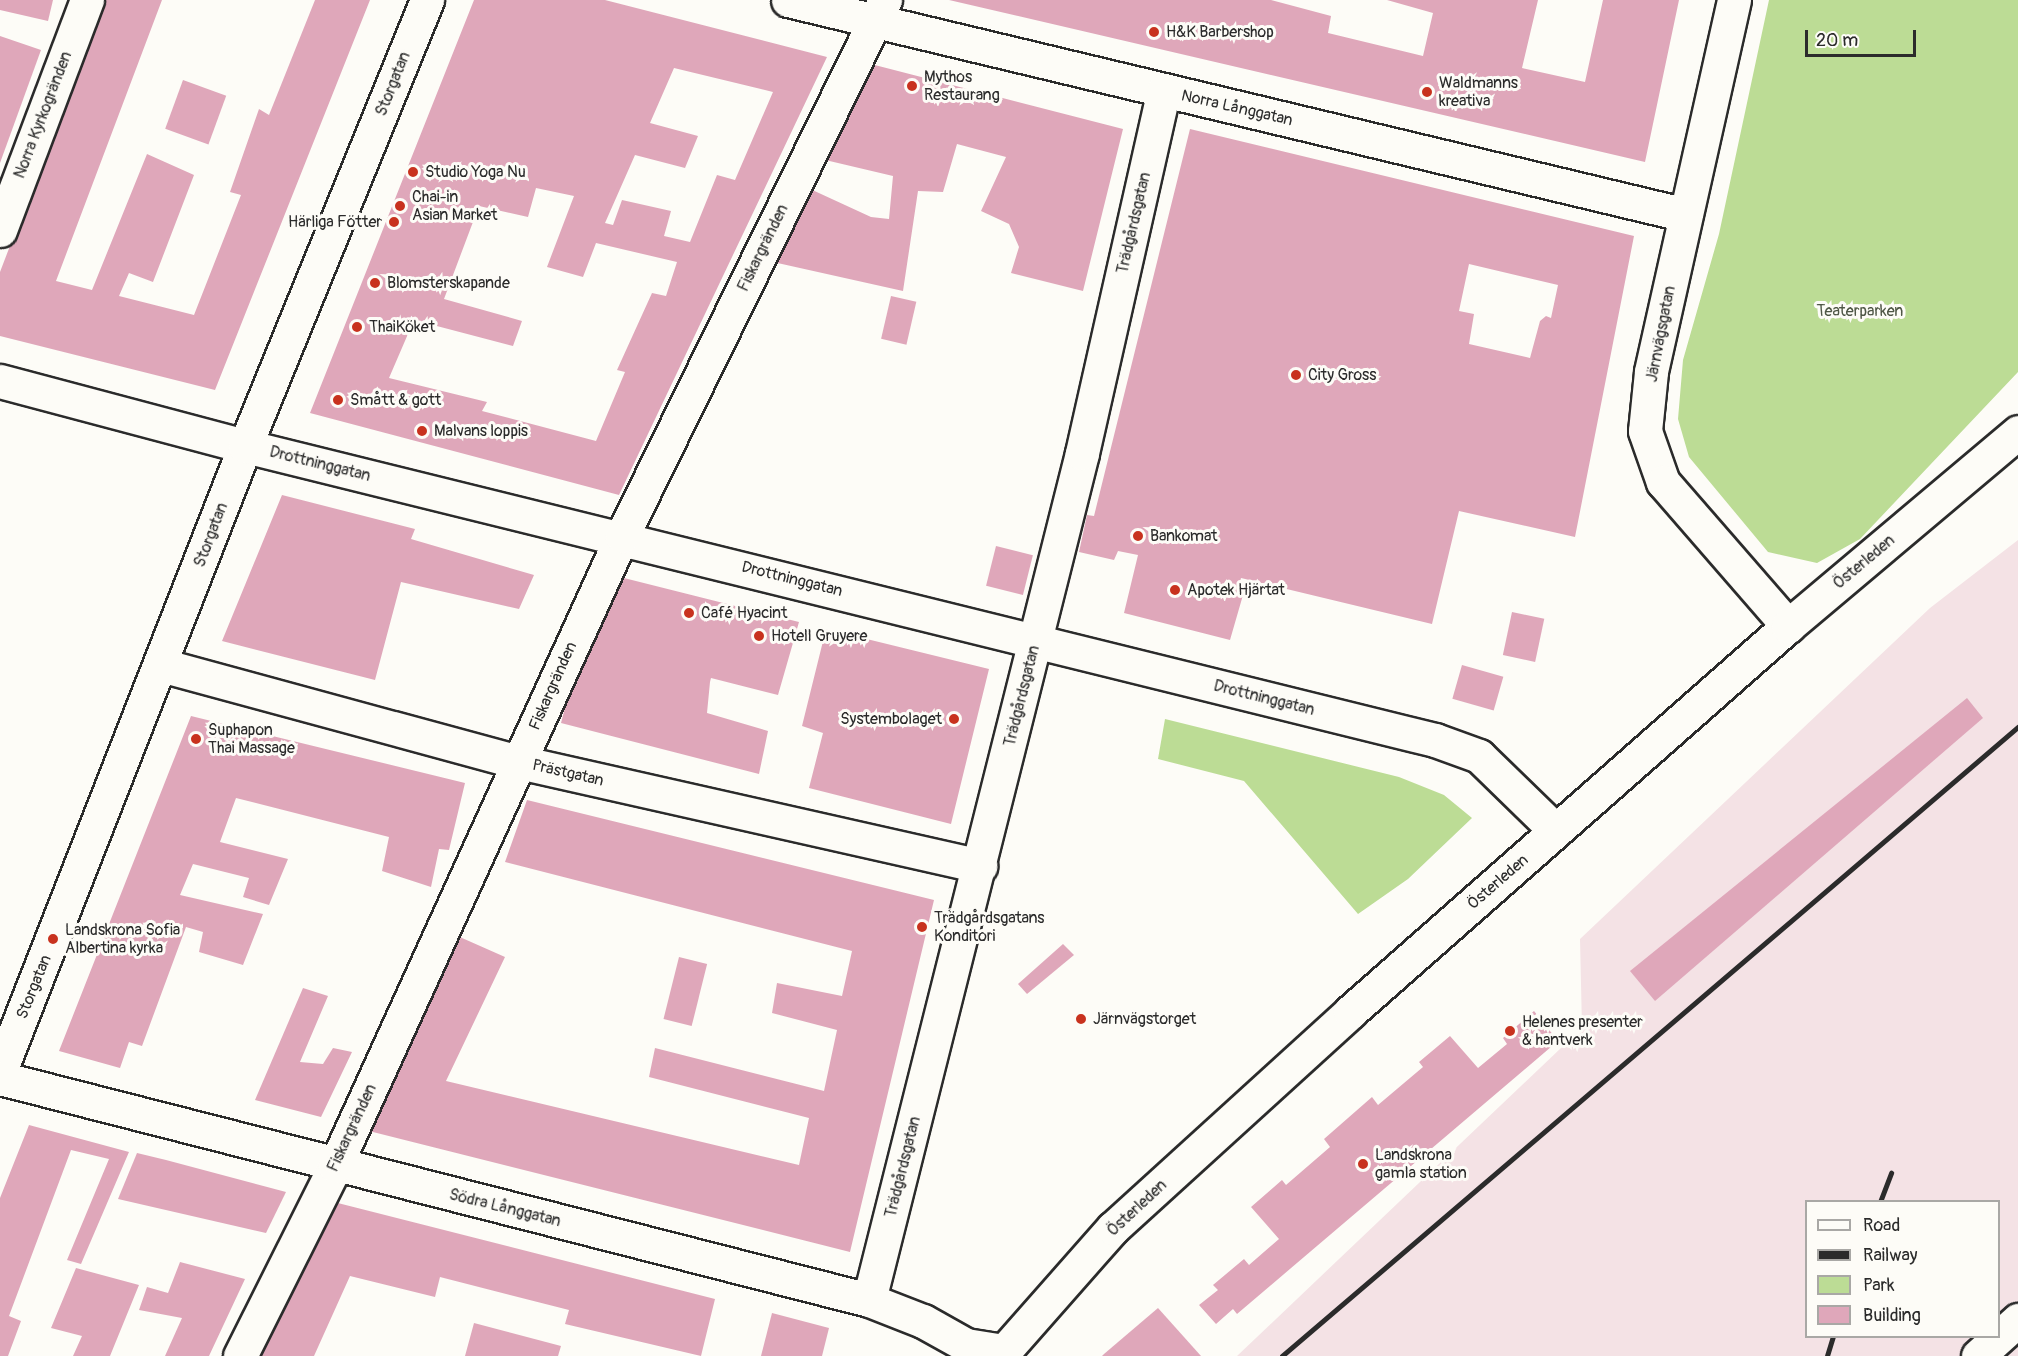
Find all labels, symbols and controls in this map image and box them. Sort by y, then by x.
scale bar [1808,18,1919,56]
place label: H&K Barbershop [1166,22,1274,42]
marker: H&K Barbershop [1147,25,1161,39]
text: 20 m [1816,29,1858,52]
street label: Norra Kyrkogränden [10,49,76,181]
street label: Storgatan [371,49,415,119]
place label: Mythos Restaurang [924,67,1000,105]
place label: Waldmanns kreativa [1439,73,1518,111]
marker: Mythos Restaurang [905,79,919,93]
marker: Waldmanns kreativa [1420,85,1434,99]
street label: Norra Långgatan [1179,86,1295,130]
place label: Studio Yoga Nu [425,162,526,182]
marker: Studio Yoga Nu [406,165,420,179]
street label: Trädgårdsgatan [1113,170,1155,276]
place label: Chai-in Asian Market [412,187,498,225]
marker: Chai-in Asian Market [393,199,407,213]
street label: Fiskargränden [734,201,792,295]
place label: Härliga Fötter [288,212,382,232]
marker: Härliga Fötter [387,215,401,229]
place label: Blomsterskapande [387,273,510,293]
marker: Blomsterskapande [368,276,382,290]
street label: Järnvägsgatan [1642,284,1680,384]
park label: Teaterparken [1817,301,1903,321]
place label: ThaiKöket [369,317,435,337]
marker: ThaiKöket [350,320,364,334]
place label: City Gross [1308,365,1376,385]
marker: City Gross [1289,368,1303,382]
place label: Smått & gott [350,390,441,410]
marker: Smått & gott [331,393,345,407]
place label: Malvans loppis [434,421,528,441]
marker: Malvans loppis [415,424,429,438]
street label: Drottninggatan [268,442,372,486]
street label: Storgatan [190,500,232,570]
place label: Bankomat [1150,526,1217,546]
marker: Bankomat [1131,529,1145,543]
street label: Österleden [1829,531,1899,593]
street label: Drottninggatan [740,557,844,601]
place label: Apotek Hjärtat [1187,580,1285,600]
marker: Apotek Hjärtat [1168,583,1182,597]
place label: Café Hyacint [701,603,787,623]
marker: Café Hyacint [682,606,696,620]
place label: Hotell Gruyere [771,626,867,646]
marker: Hotell Gruyere [752,629,766,643]
street label: Fiskargränden [525,639,581,733]
street label: Trädgårdsgatan [1000,643,1044,749]
street label: Drottninggatan [1212,676,1316,720]
place label: Systembolaget [840,709,942,729]
marker: Systembolaget [947,712,961,726]
place label: Suphapon Thai Massage [208,720,295,758]
marker: Suphapon Thai Massage [189,732,203,746]
street label: Prästgatan [530,755,606,791]
street label: Österleden [1464,850,1532,914]
place label: Trädgårdsgatans Konditori [934,908,1044,946]
place label: Landskrona Sofia Albertina kyrka [65,920,180,958]
marker: Trädgårdsgatans Konditori [915,920,929,934]
marker: Landskrona Sofia Albertina kyrka [46,932,60,946]
street label: Storgatan [12,952,56,1022]
place label: Järnvägstorget [1093,1009,1196,1029]
marker: Järnvägstorget [1074,1012,1088,1026]
place label: Helenes presenter & hantverk [1522,1012,1643,1050]
marker: Helenes presenter & hantverk [1503,1024,1517,1038]
street label: Fiskargränden [323,1081,381,1175]
street label: Trädgårdsgatan [881,1114,925,1220]
place label: Landskrona gamla station [1375,1145,1467,1183]
marker: Landskrona gamla station [1356,1157,1370,1171]
street label: Österleden [1103,1176,1171,1240]
street label: Södra Långgatan [447,1185,563,1231]
legend [1805,1200,2000,1338]
text: Road [1863,1214,1900,1237]
text: Railway [1863,1244,1918,1267]
text: Park [1863,1274,1895,1297]
text: Building [1863,1304,1921,1327]

